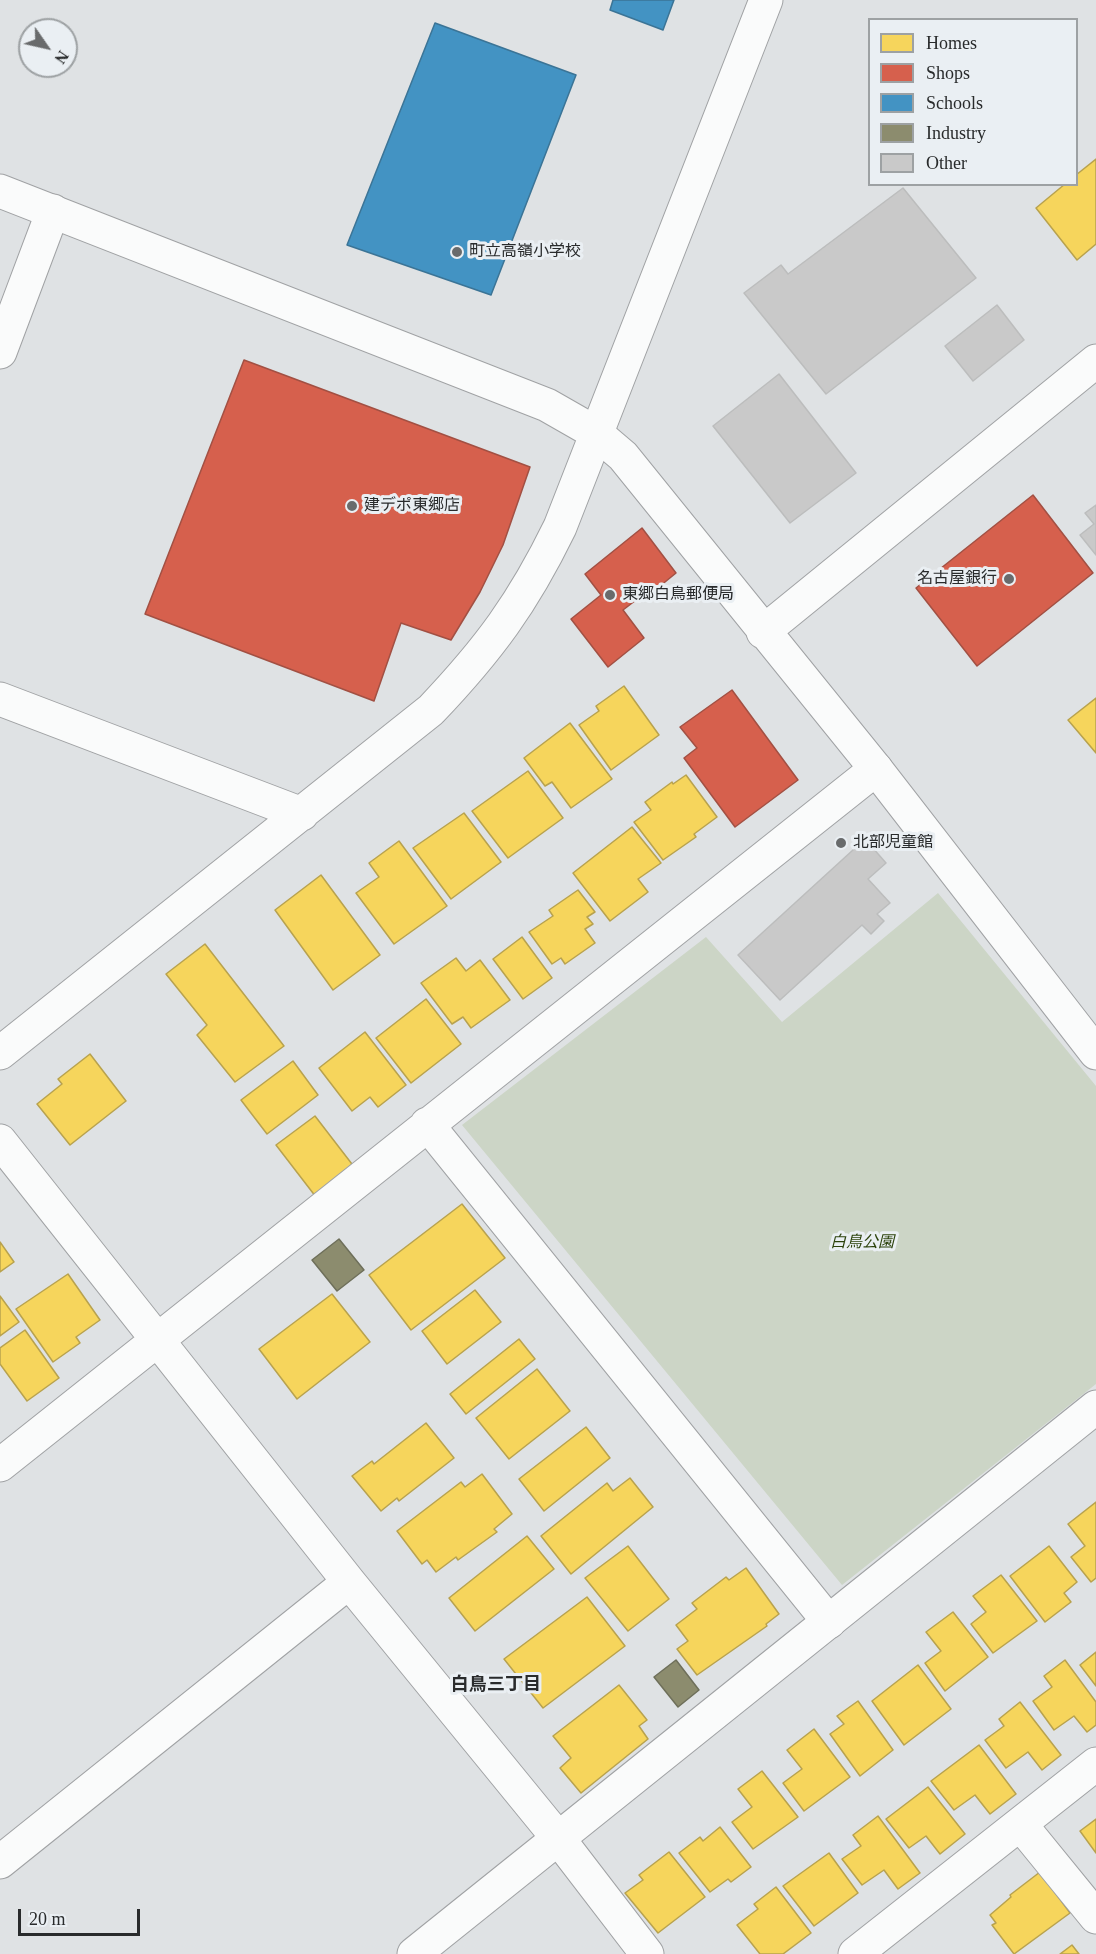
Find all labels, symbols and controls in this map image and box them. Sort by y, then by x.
north arrow [18,18,78,78]
legend [868,18,1078,186]
text: Homes [926,33,977,53]
text: N [51,48,72,67]
text: Shops [926,63,970,83]
text: Schools [926,93,983,113]
text: Industry [926,123,986,143]
text: Other [926,153,967,173]
place label: 町立高嶺小学校 [469,242,581,262]
marker: 町立高嶺小学校 [450,245,464,259]
place label: 建デポ東郷店 [364,496,460,516]
marker: 建デポ東郷店 [345,499,359,513]
place label: 名古屋銀行 [917,569,997,589]
marker: 名古屋銀行 [1002,572,1016,586]
place label: 東郷白鳥郵便局 [622,585,734,605]
marker: 東郷白鳥郵便局 [603,588,617,602]
place label: 北部児童館 [853,833,933,853]
marker: 北部児童館 [834,836,848,850]
park label: 白鳥公園 [830,1233,894,1253]
district label: 白鳥三丁目 [451,1674,541,1696]
scale bar [21,1897,142,1935]
text: 20 m [29,1909,66,1929]

